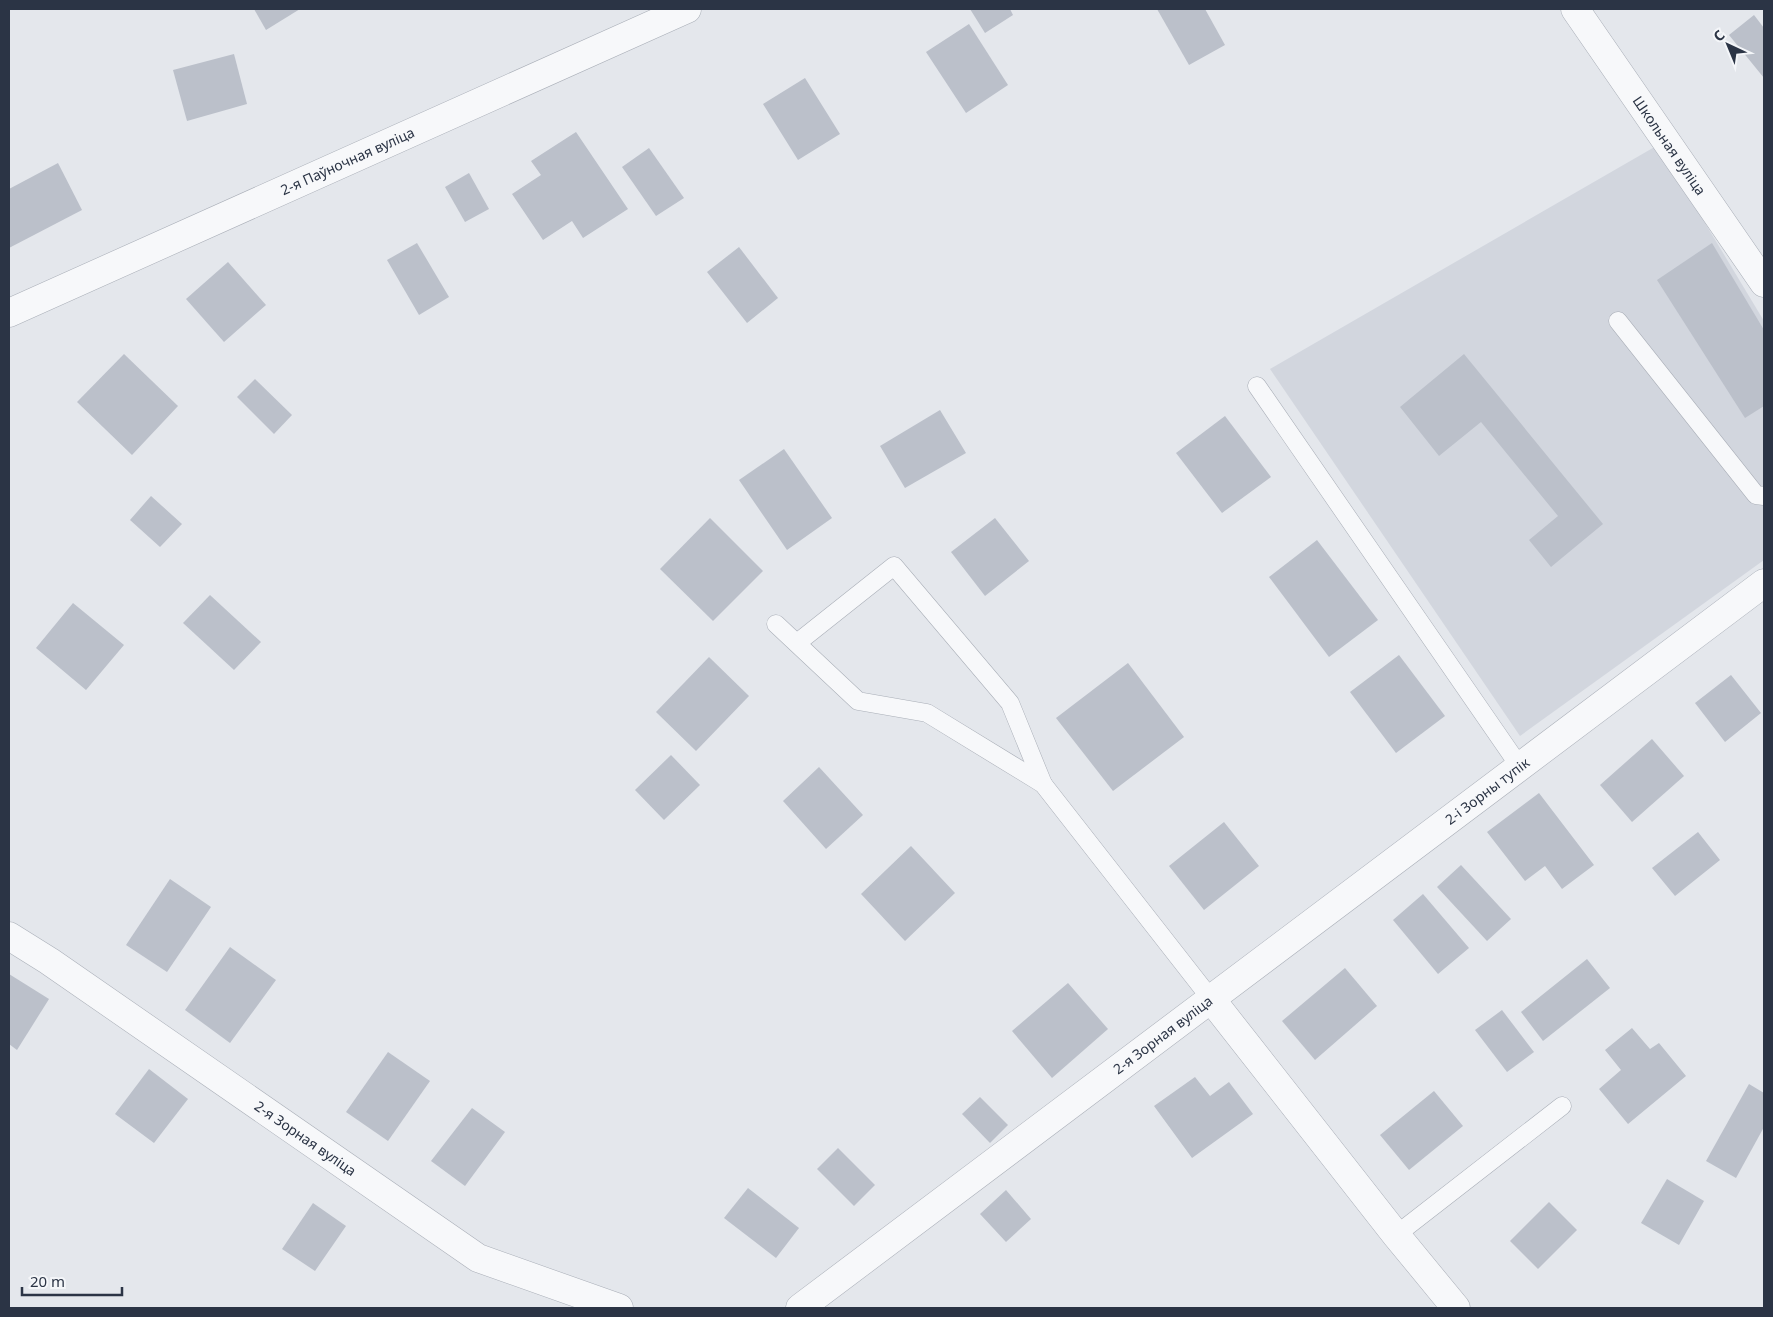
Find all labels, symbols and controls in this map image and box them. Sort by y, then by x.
north arrow [1703,20,1753,70]
text: С [1709,25,1728,45]
street label: Школьная вуліца [1629,92,1711,199]
street label: 2-я Паўночная вуліца [277,122,417,199]
street label: 2-і Зорны тупік [1441,752,1533,829]
street label: 2-я Зорная вуліца [1109,991,1216,1078]
street label: 2-я Зорная вуліца [251,1096,360,1180]
scale bar [22,1264,122,1296]
text: 20 m [30,1271,65,1291]

